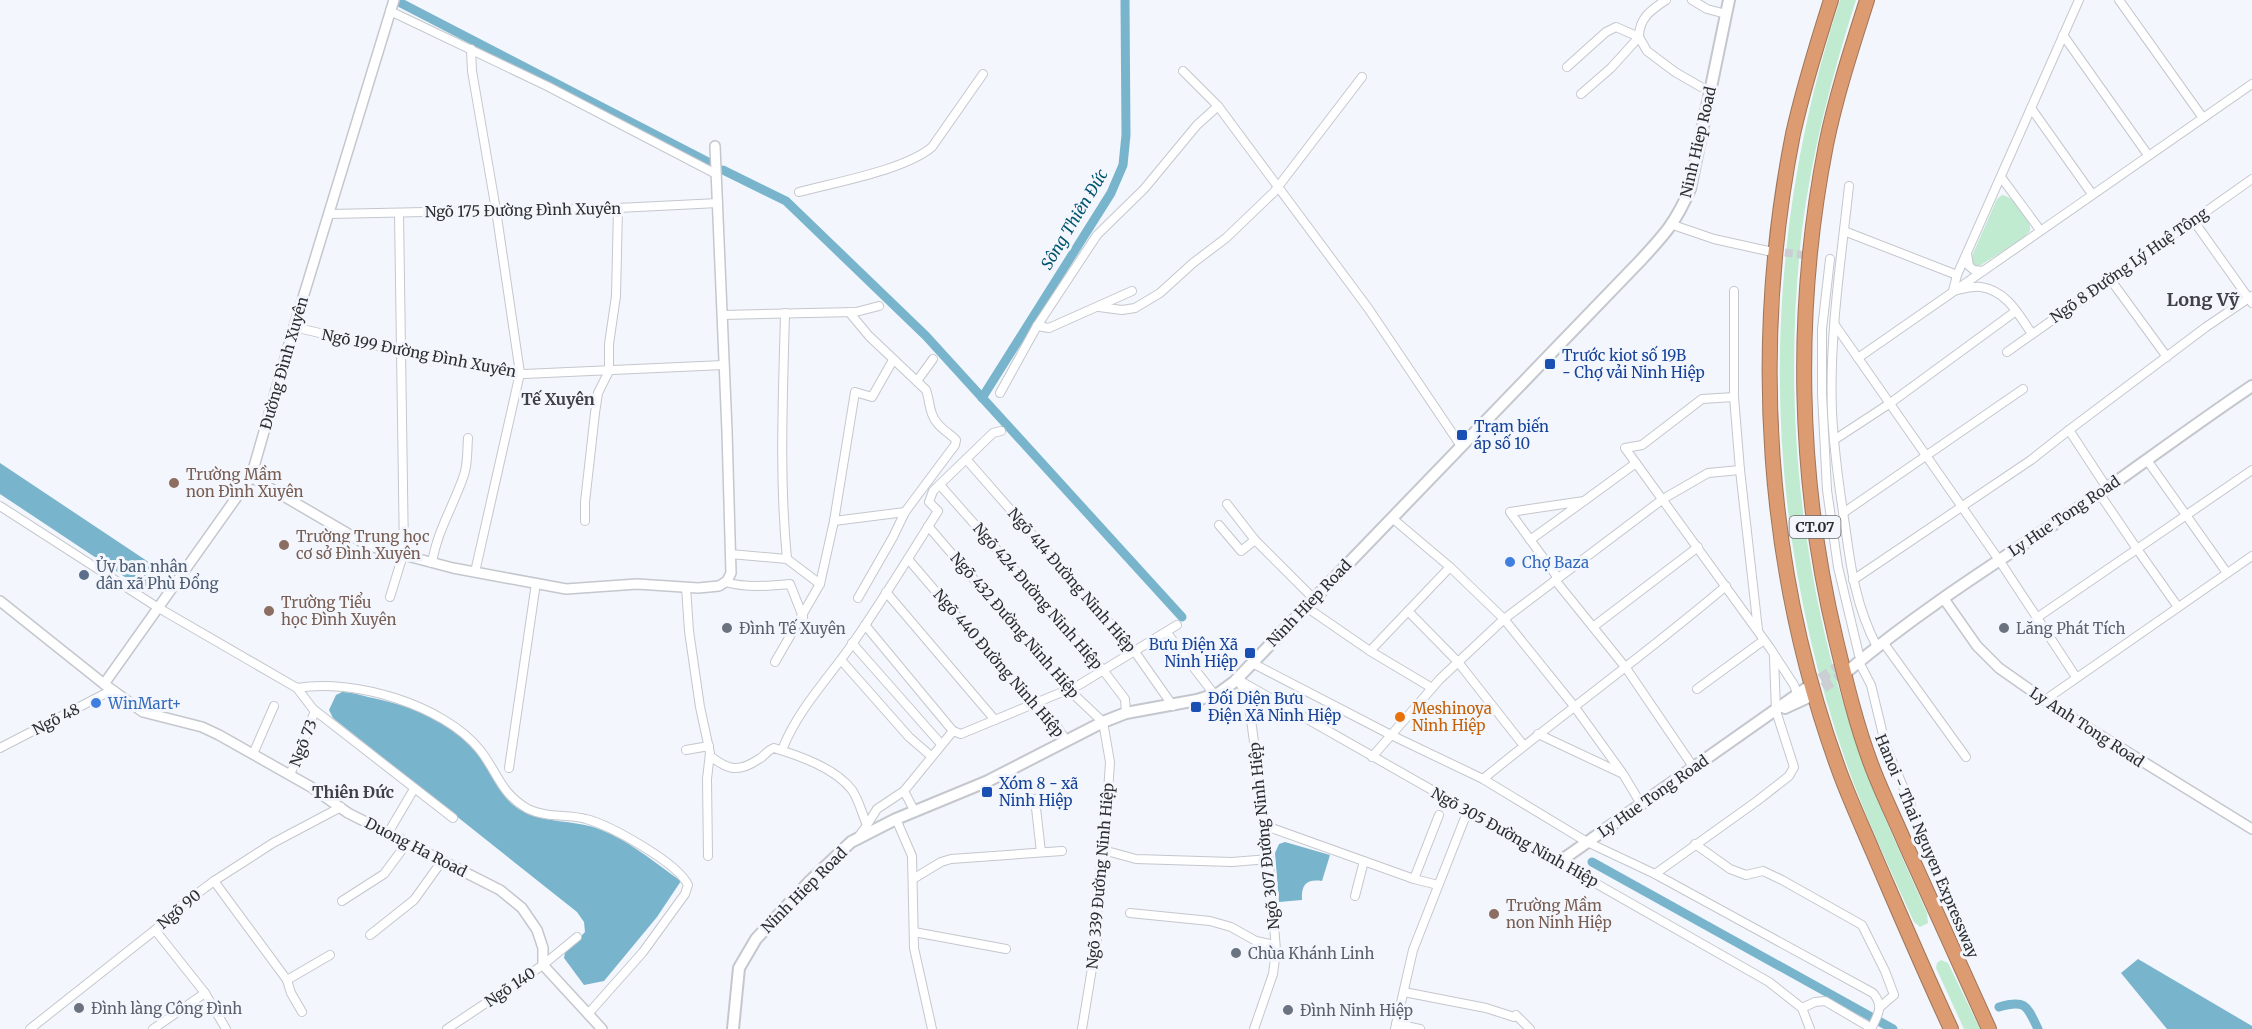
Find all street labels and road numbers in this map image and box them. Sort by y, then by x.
street label: Ninh Hiep Road [1676,85,1720,199]
street label: Ngõ 175 Đường Đình Xuyên [425,199,621,221]
street label: Ngõ 8 Đường Lý Huệ Tông [2046,203,2212,327]
street label: Đường Đình Xuyên [256,294,312,432]
street label: Ngõ 199 Đường Đình Xuyên [320,325,518,381]
street label: Ly Hue Tong Road [2005,472,2123,560]
street label: Ngõ 414 Đường Ninh Hiệp [1004,504,1140,656]
road number: CT.07 [1790,516,1840,538]
street label: Ngõ 424 Đường Ninh Hiệp [969,519,1107,673]
street label: Ngõ 432 Đường Ninh Hiệp [947,548,1083,702]
street label: Ninh Hiep Road [1263,556,1355,650]
street label: Ngõ 440 Đường Ninh Hiệp [930,585,1068,741]
street label: Ly Anh Tong Road [2026,683,2148,771]
street label: Ngõ 48 [29,699,83,739]
street label: Ngõ 73 [285,717,321,769]
street label: Hanoi - Thai Nguyen Expressway [1871,731,1983,961]
street label: Ngõ 307 Đường Ninh Hiệp [1245,741,1283,931]
street label: Ly Hue Tong Road [1594,751,1712,841]
street label: Ngõ 339 Đường Ninh Hiệp [1082,782,1118,970]
street label: Ngõ 305 Đường Ninh Hiệp [1428,783,1602,891]
street label: Duong Ha Road [362,813,470,881]
street label: Ninh Hiep Road [757,843,851,937]
street label: Ngõ 90 [153,885,205,933]
street label: Ngõ 140 [481,963,539,1011]

